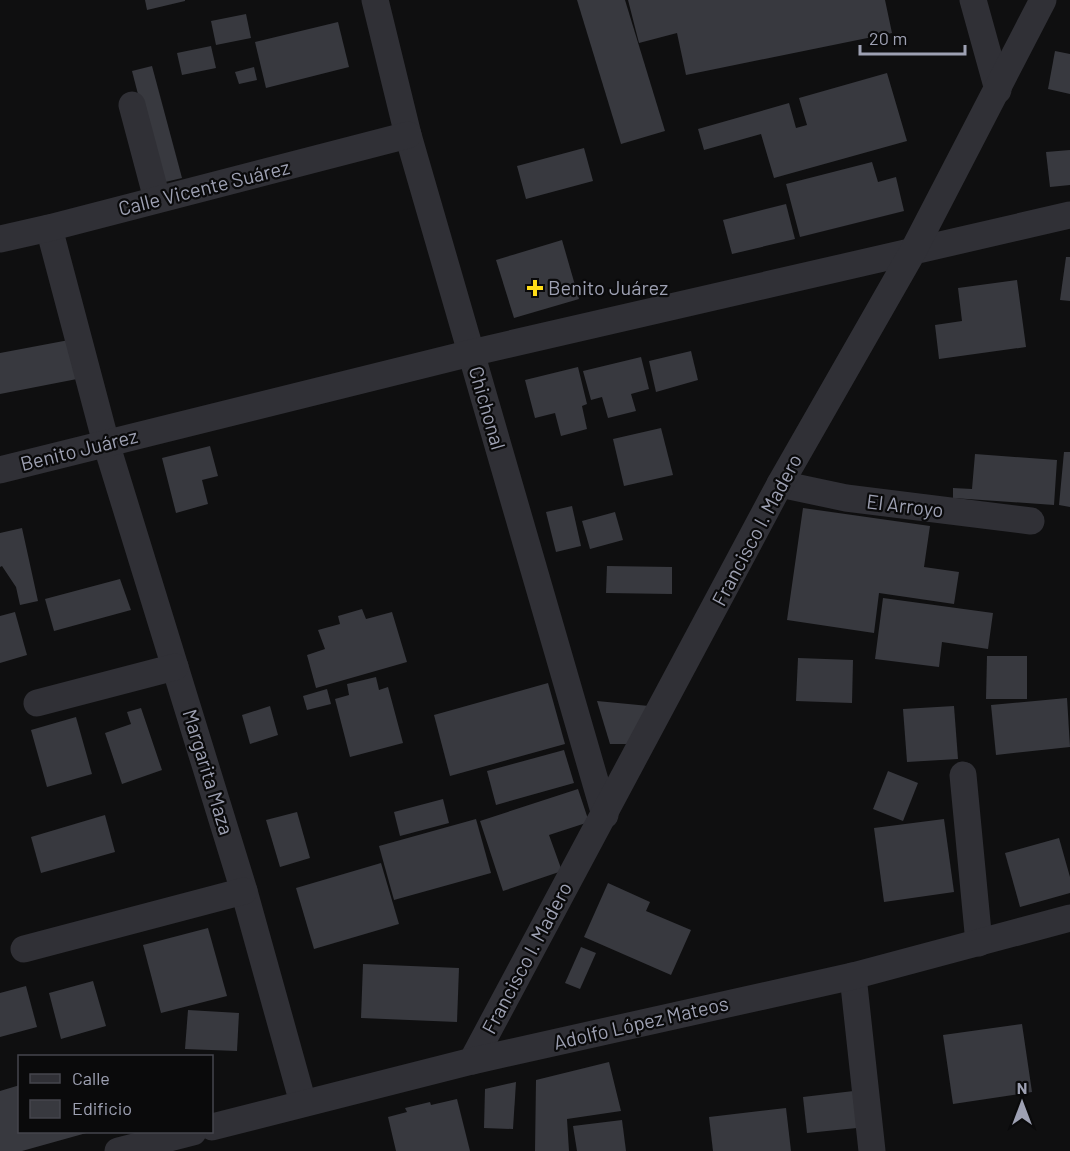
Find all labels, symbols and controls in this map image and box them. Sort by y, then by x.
scale bar [860,18,965,56]
text: 20 m [869,27,907,49]
street label: Calle Vicente Suárez [116,154,292,220]
place label: Benito Juárez [548,275,668,299]
marker: Benito Juárez [526,279,544,297]
street label: Chichonal [465,363,511,452]
street label: Benito Juárez [18,423,140,475]
street label: Francisco I. Madero [706,450,806,610]
street label: El Arroyo [865,488,945,522]
street label: Margarita Maza [178,706,239,837]
street label: Francisco I. Madero [476,878,576,1038]
street label: Adolfo López Mateos [551,990,730,1054]
legend [18,1055,213,1133]
text: Calle [72,1067,110,1089]
north arrow [992,1073,1052,1133]
text: N [1017,1078,1027,1097]
text: Edificio [72,1097,132,1119]

